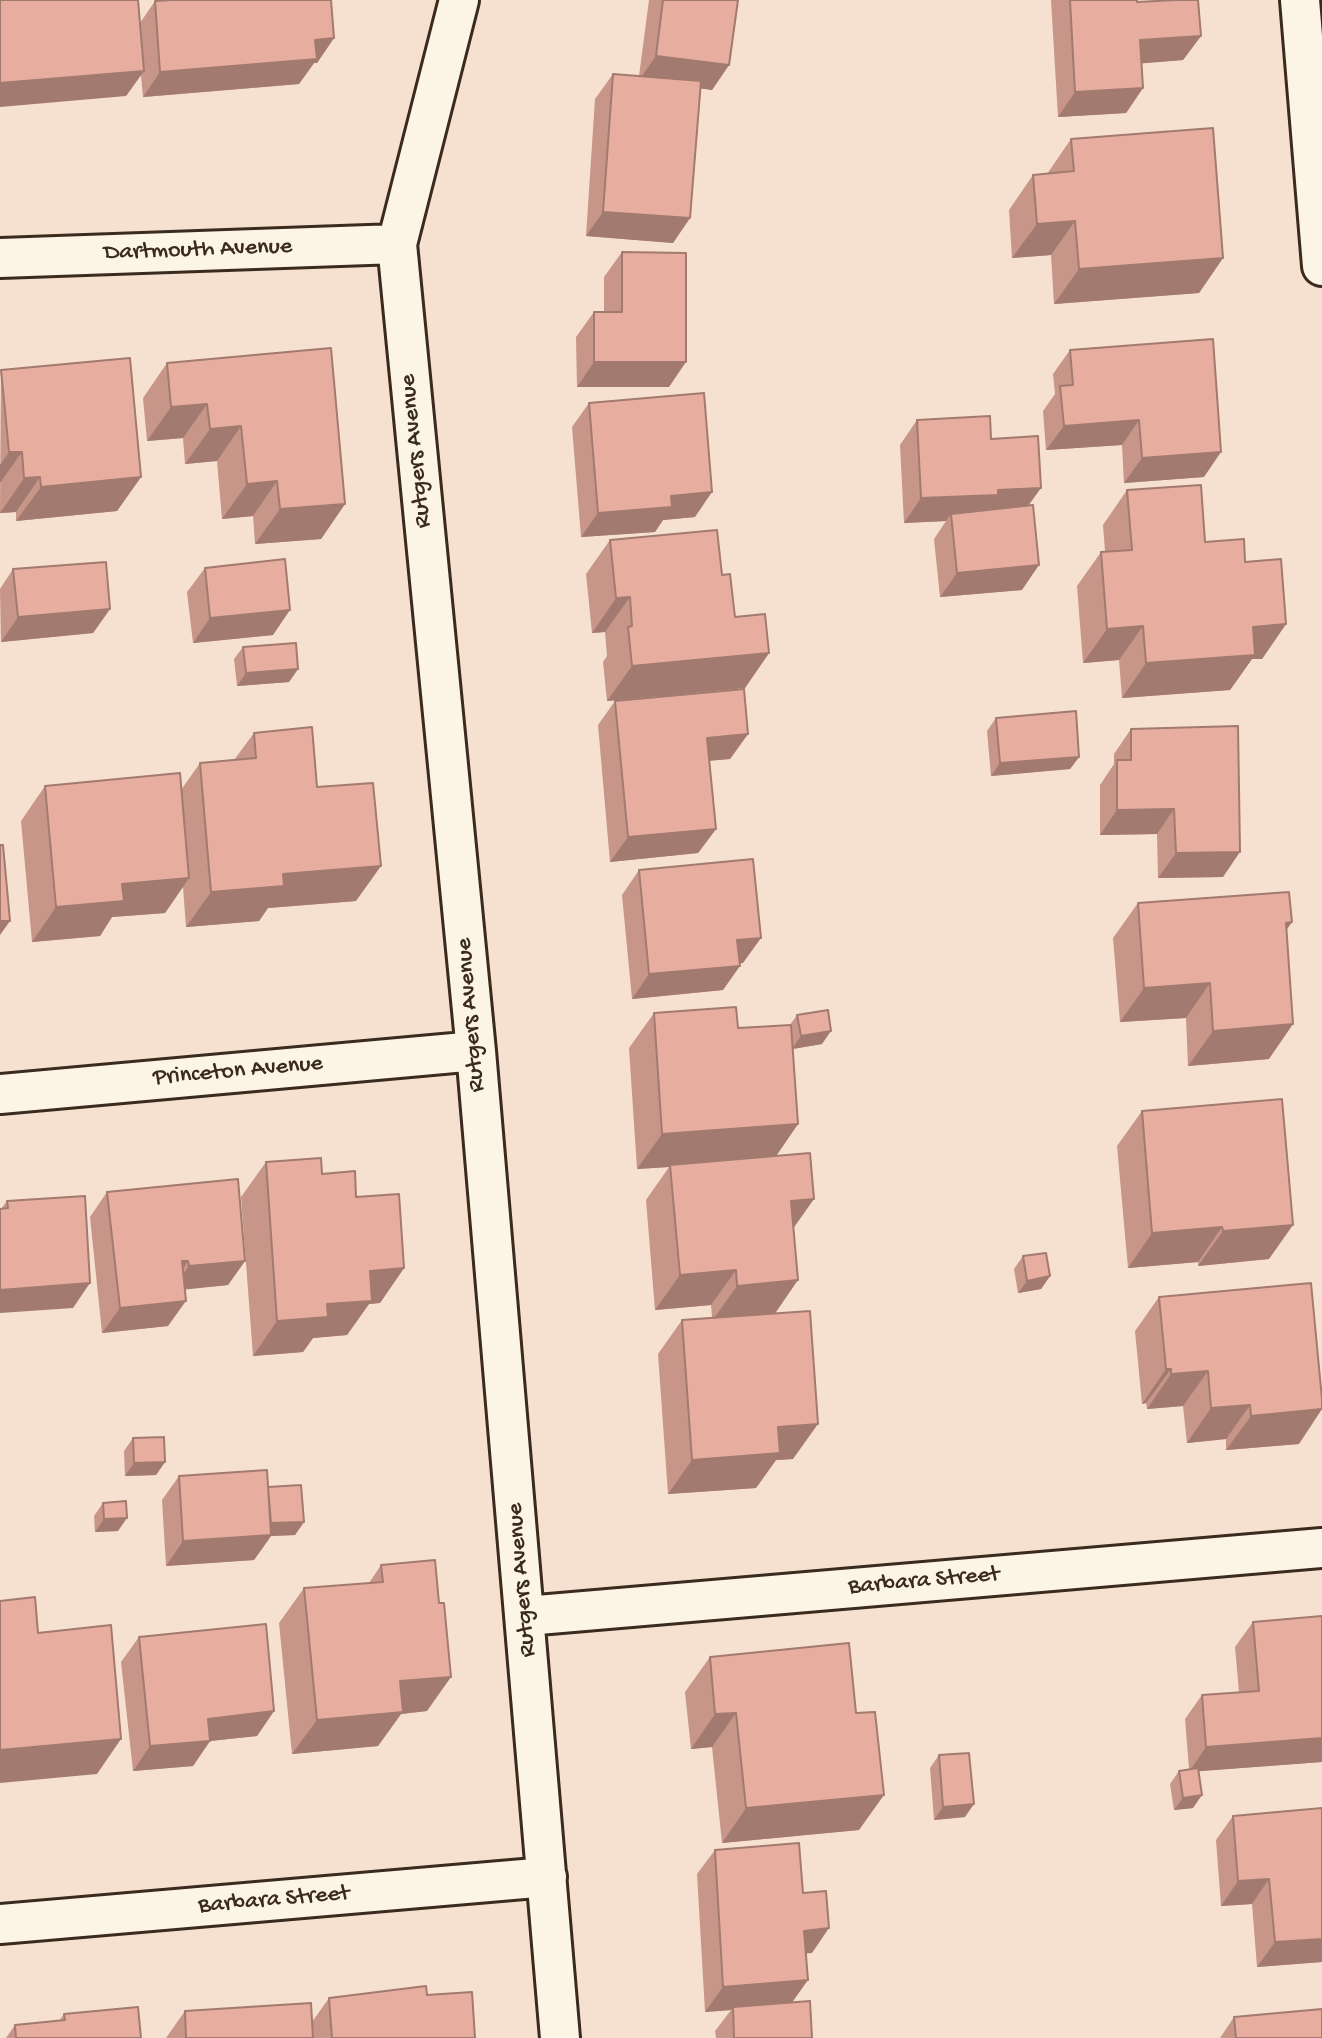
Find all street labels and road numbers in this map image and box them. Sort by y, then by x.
street label: Dartmouth Avenue [103,233,293,269]
street label: Rutgers Avenue [395,372,439,530]
street label: Rutgers Avenue [451,937,493,1093]
street label: Princeton Avenue [152,1050,324,1094]
street label: Rutgers Avenue [502,1502,544,1658]
street label: Barbara Street [847,1561,1001,1603]
street label: Barbara Street [197,1880,351,1922]

